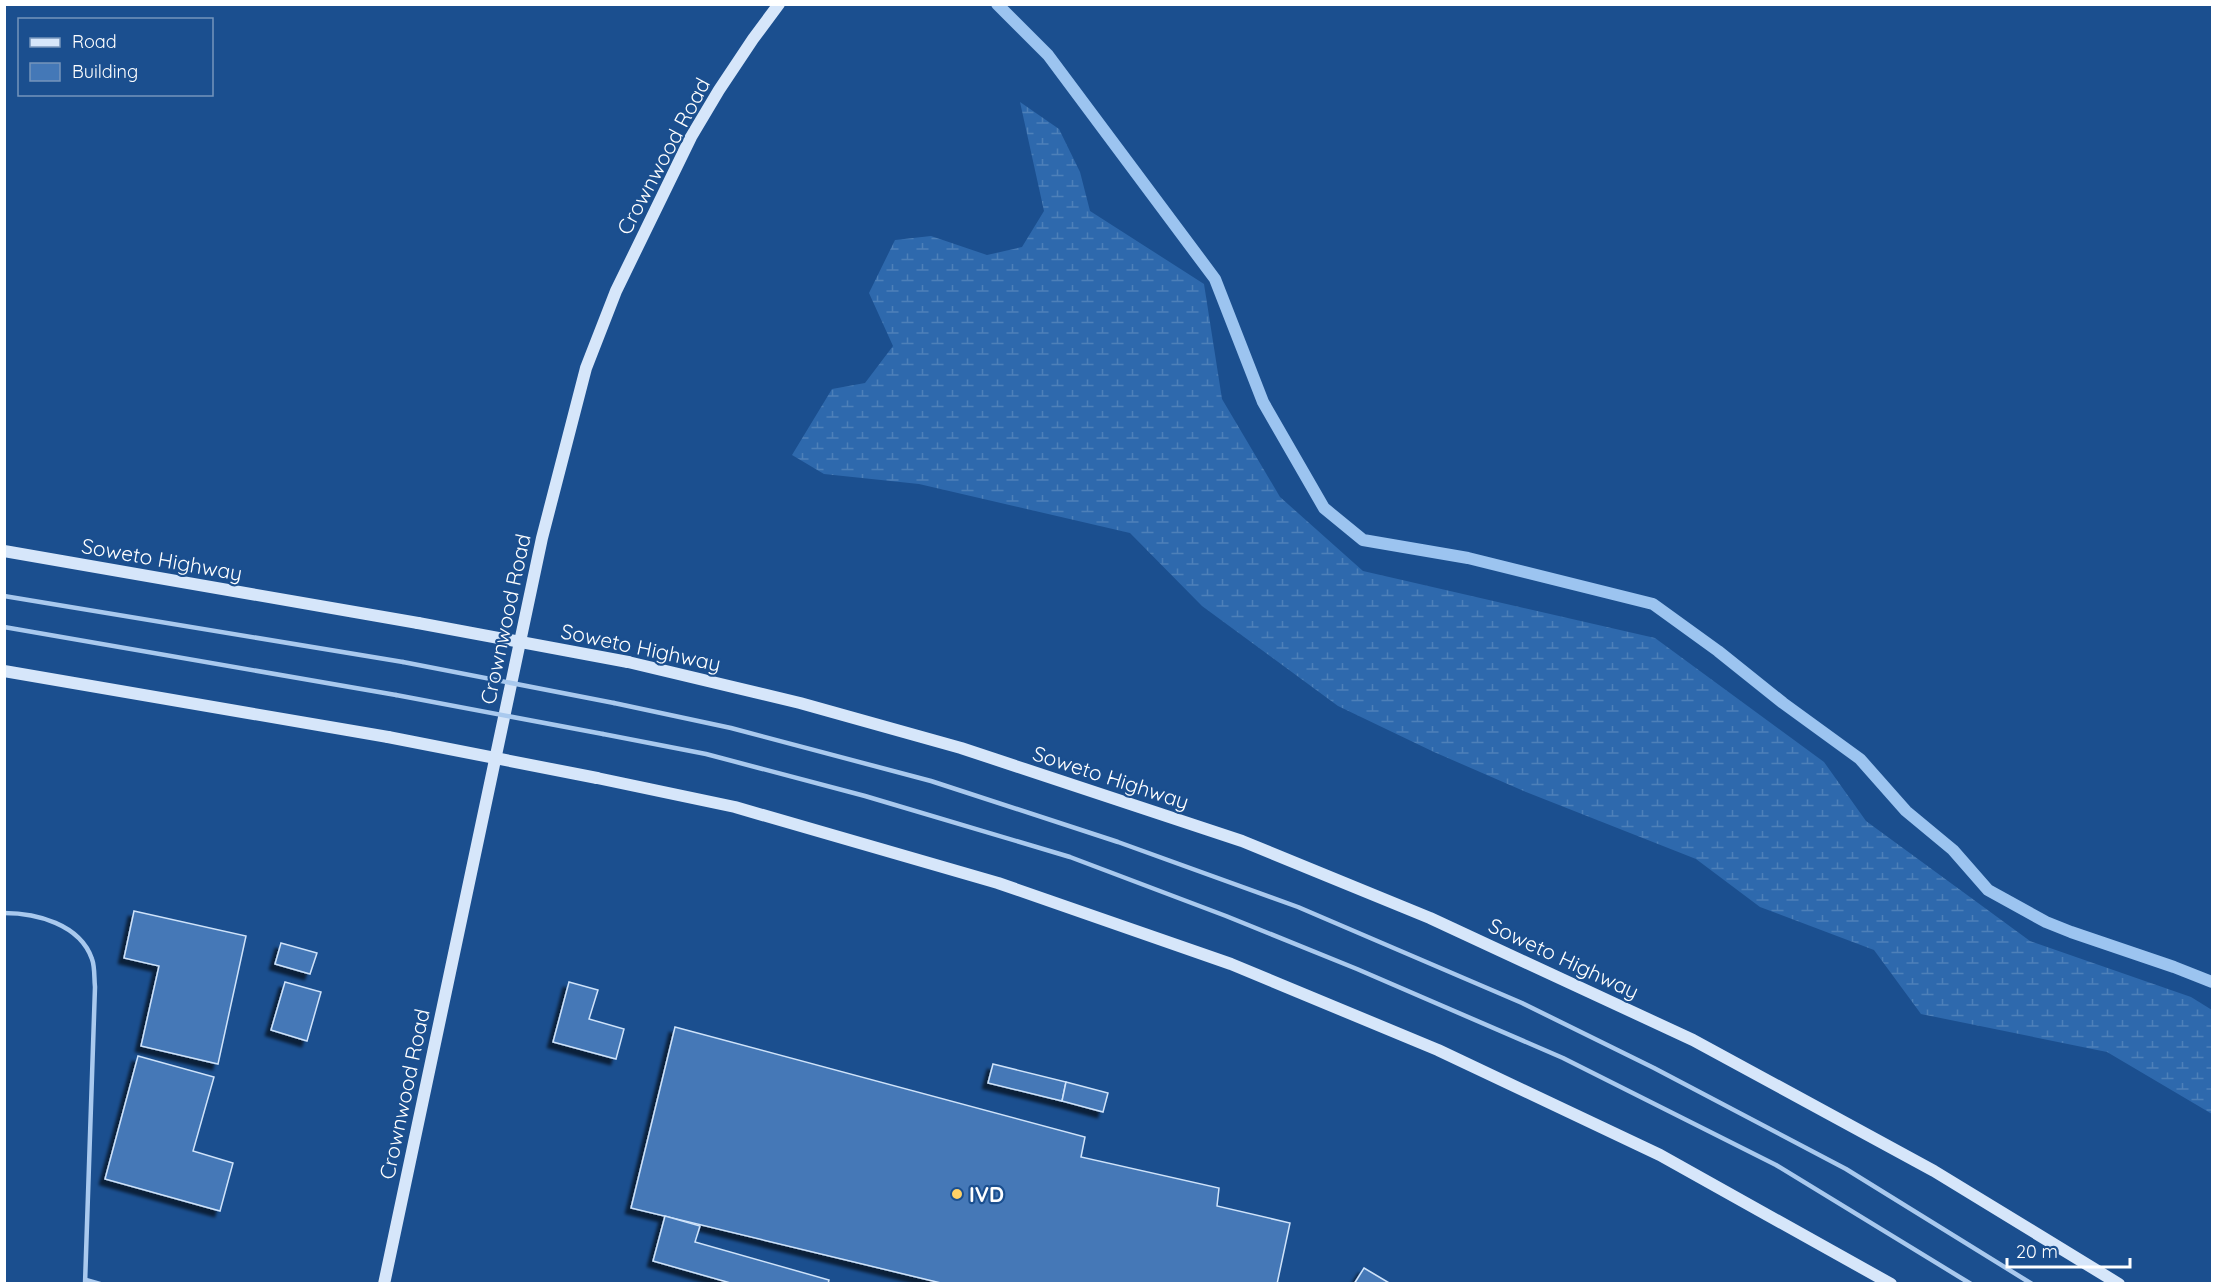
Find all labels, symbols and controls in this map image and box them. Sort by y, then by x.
legend [18,18,213,96]
text: Road [72,30,117,53]
text: Building [72,60,138,83]
street label: Crownwood Road [611,73,715,239]
street label: Crownwood Road [474,531,536,707]
street label: Soweto Highway [80,532,244,586]
street label: Soweto Highway [559,617,723,677]
street label: Soweto Highway [1030,739,1192,815]
street label: Soweto Highway [1485,912,1643,1004]
street label: Crownwood Road [373,1006,435,1182]
place label: IVD [969,1181,1004,1207]
marker: IVD [950,1187,964,1201]
scale bar [2007,1231,2130,1269]
text: 20 m [2016,1240,2058,1263]

